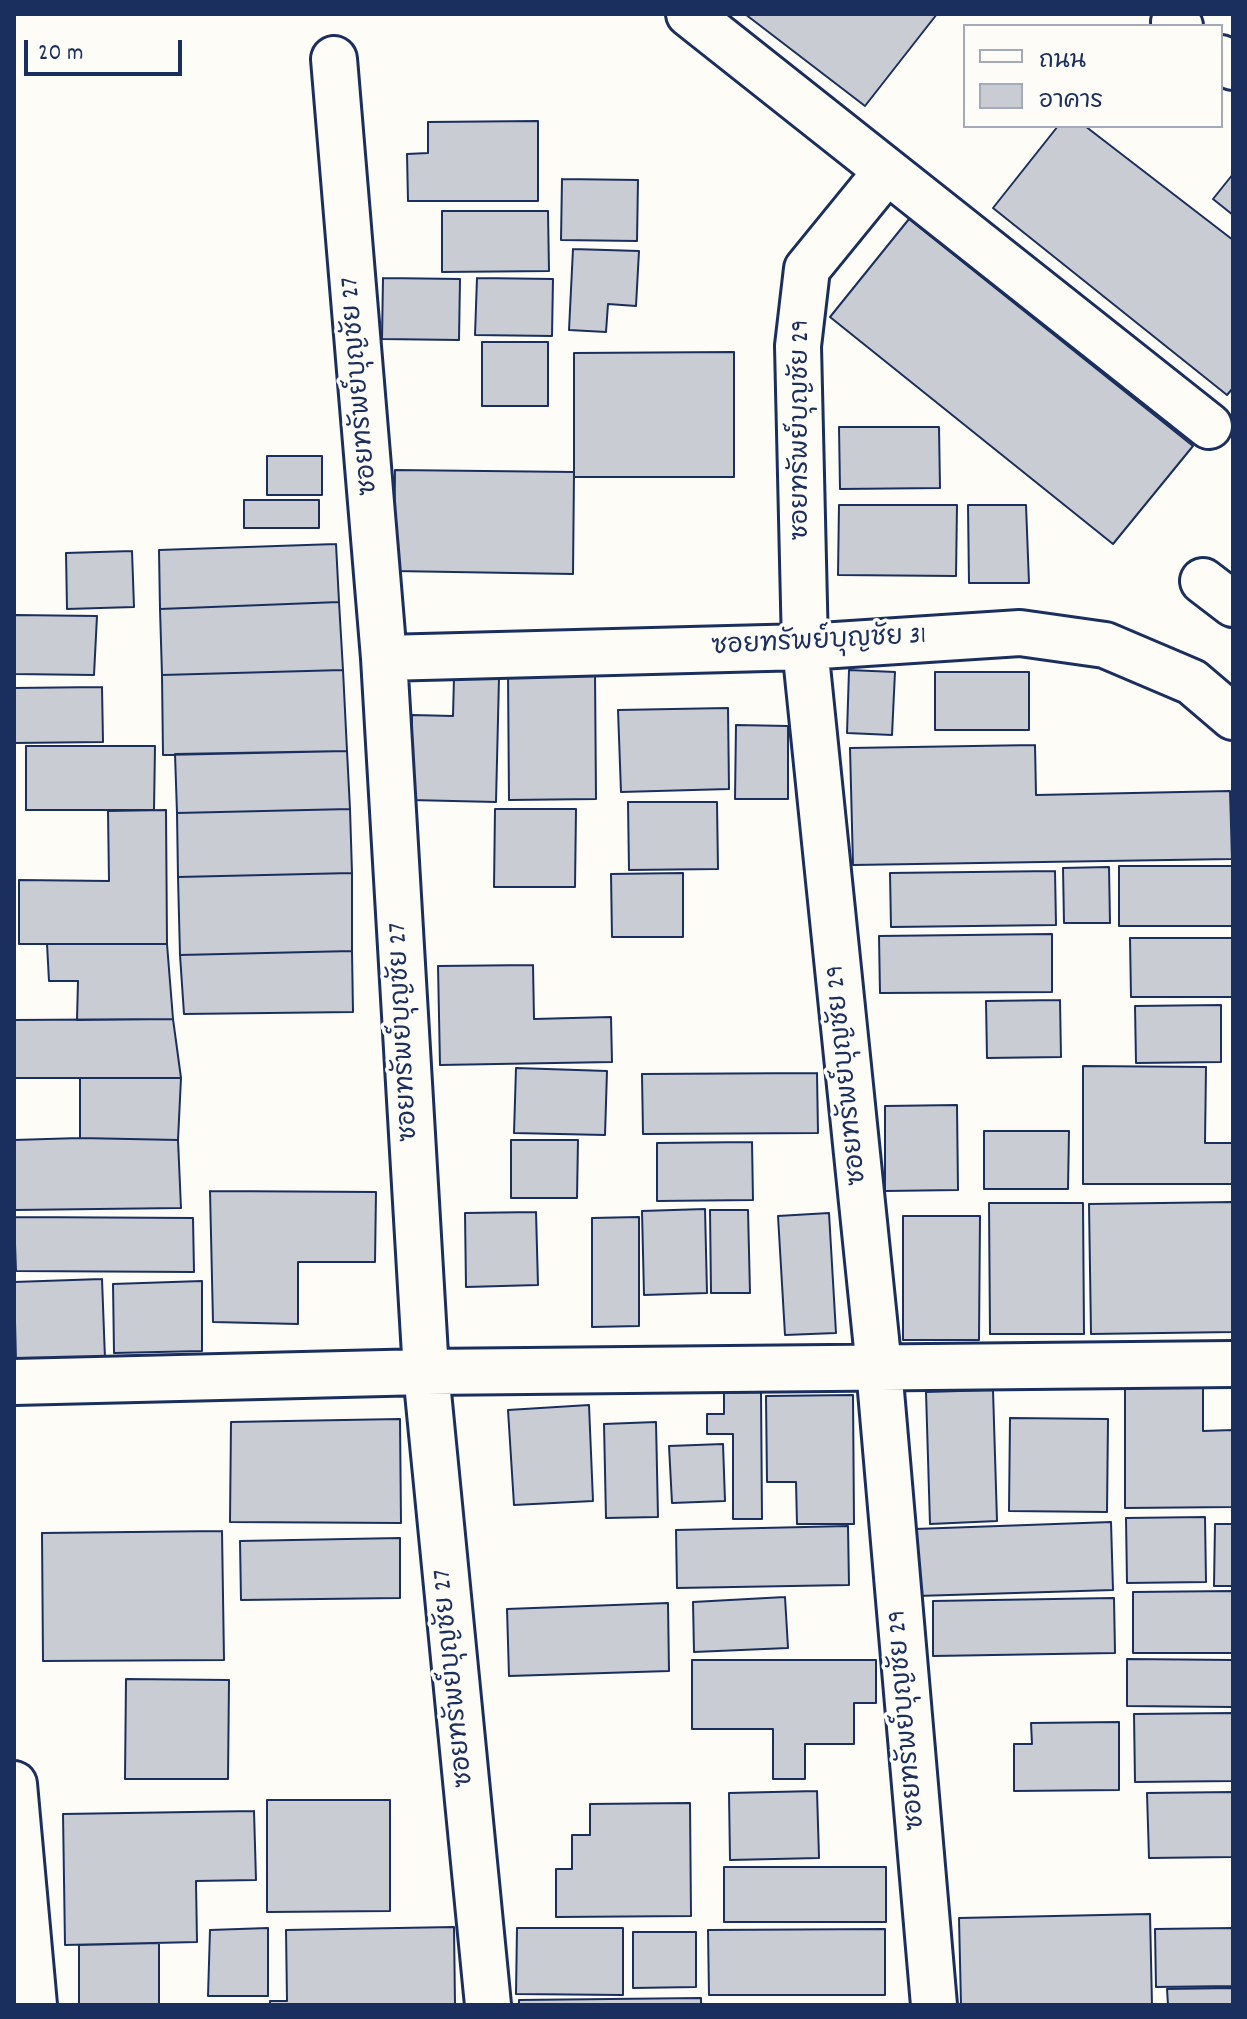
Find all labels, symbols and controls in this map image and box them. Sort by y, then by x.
scale bar [28,24,186,74]
legend [963,24,1223,128]
text: 20 m [38,37,84,71]
text: ถนน [1039,45,1086,79]
text: อาคาร [1039,85,1103,119]
street label: ซอยทรัพย์บุญชัย 27 [337,276,387,496]
street label: ซอยทรัพย์บุญชัย 29 [787,319,819,541]
street label: ซอยทรัพย์บุญชัย 31 [711,623,927,665]
street label: ซอยทรัพย์บุญชัย 27 [385,922,427,1142]
street label: ซอยทรัพย์บุญชัย 29 [822,963,876,1187]
street label: ซอยทรัพย์บุญชัย 27 [429,1567,483,1789]
street label: ซอยทรัพย์บุญชัย 29 [884,1609,934,1831]

